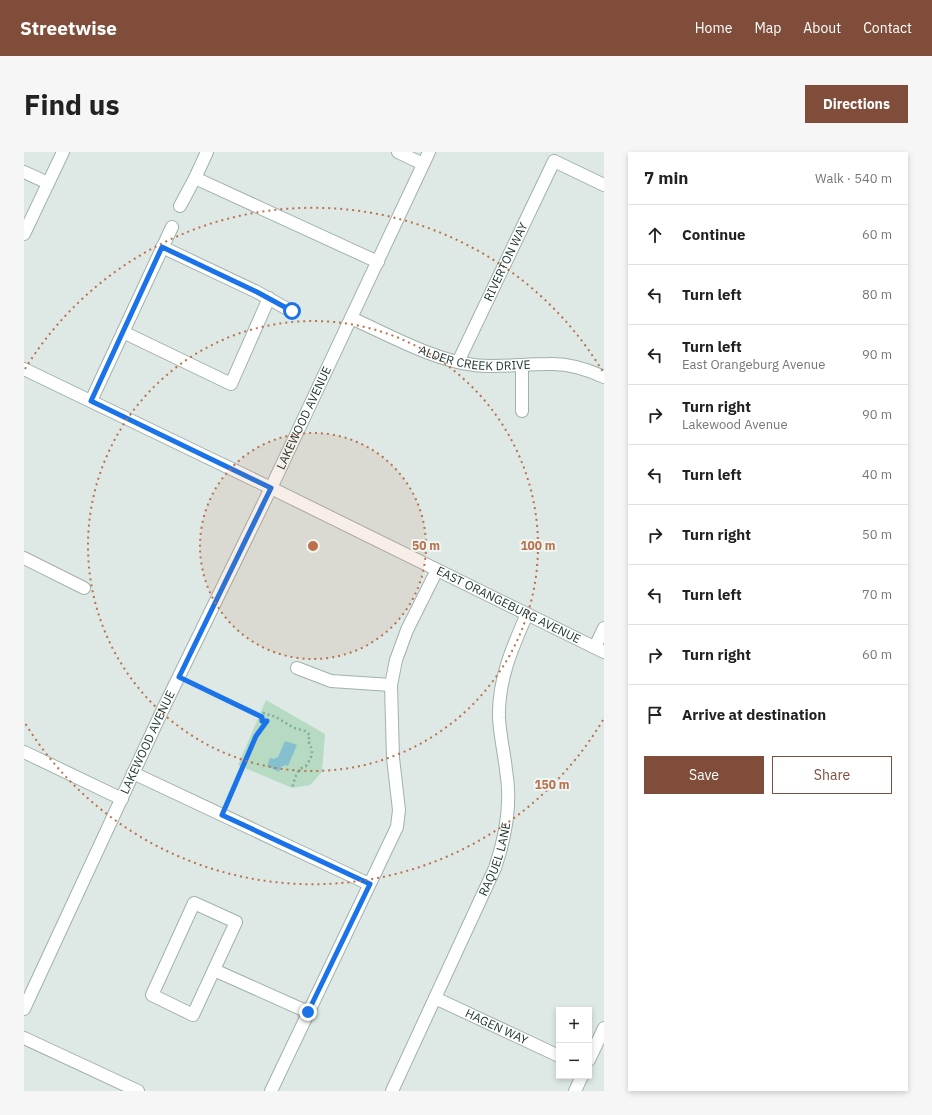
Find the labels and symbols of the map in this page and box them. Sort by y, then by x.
street label: RIVERTON WAY [480,220,531,303]
route start [283,302,301,320]
street label: ALDER CREEK DRIVE [417,342,531,373]
street label: LAKEWOOD AVENUE [273,364,334,472]
text: 50 m [412,538,440,553]
text: 100 m [520,538,556,553]
centre of rings [306,539,320,553]
street label: EAST ORANGEBURG AVENUE [434,563,583,646]
street label: LAKEWOOD AVENUE [117,688,178,796]
text: 150 m [534,777,570,792]
street label: RAQUEL LANE [475,821,513,898]
route end [299,1003,317,1021]
street label: HAGEN WAY [463,1005,531,1047]

